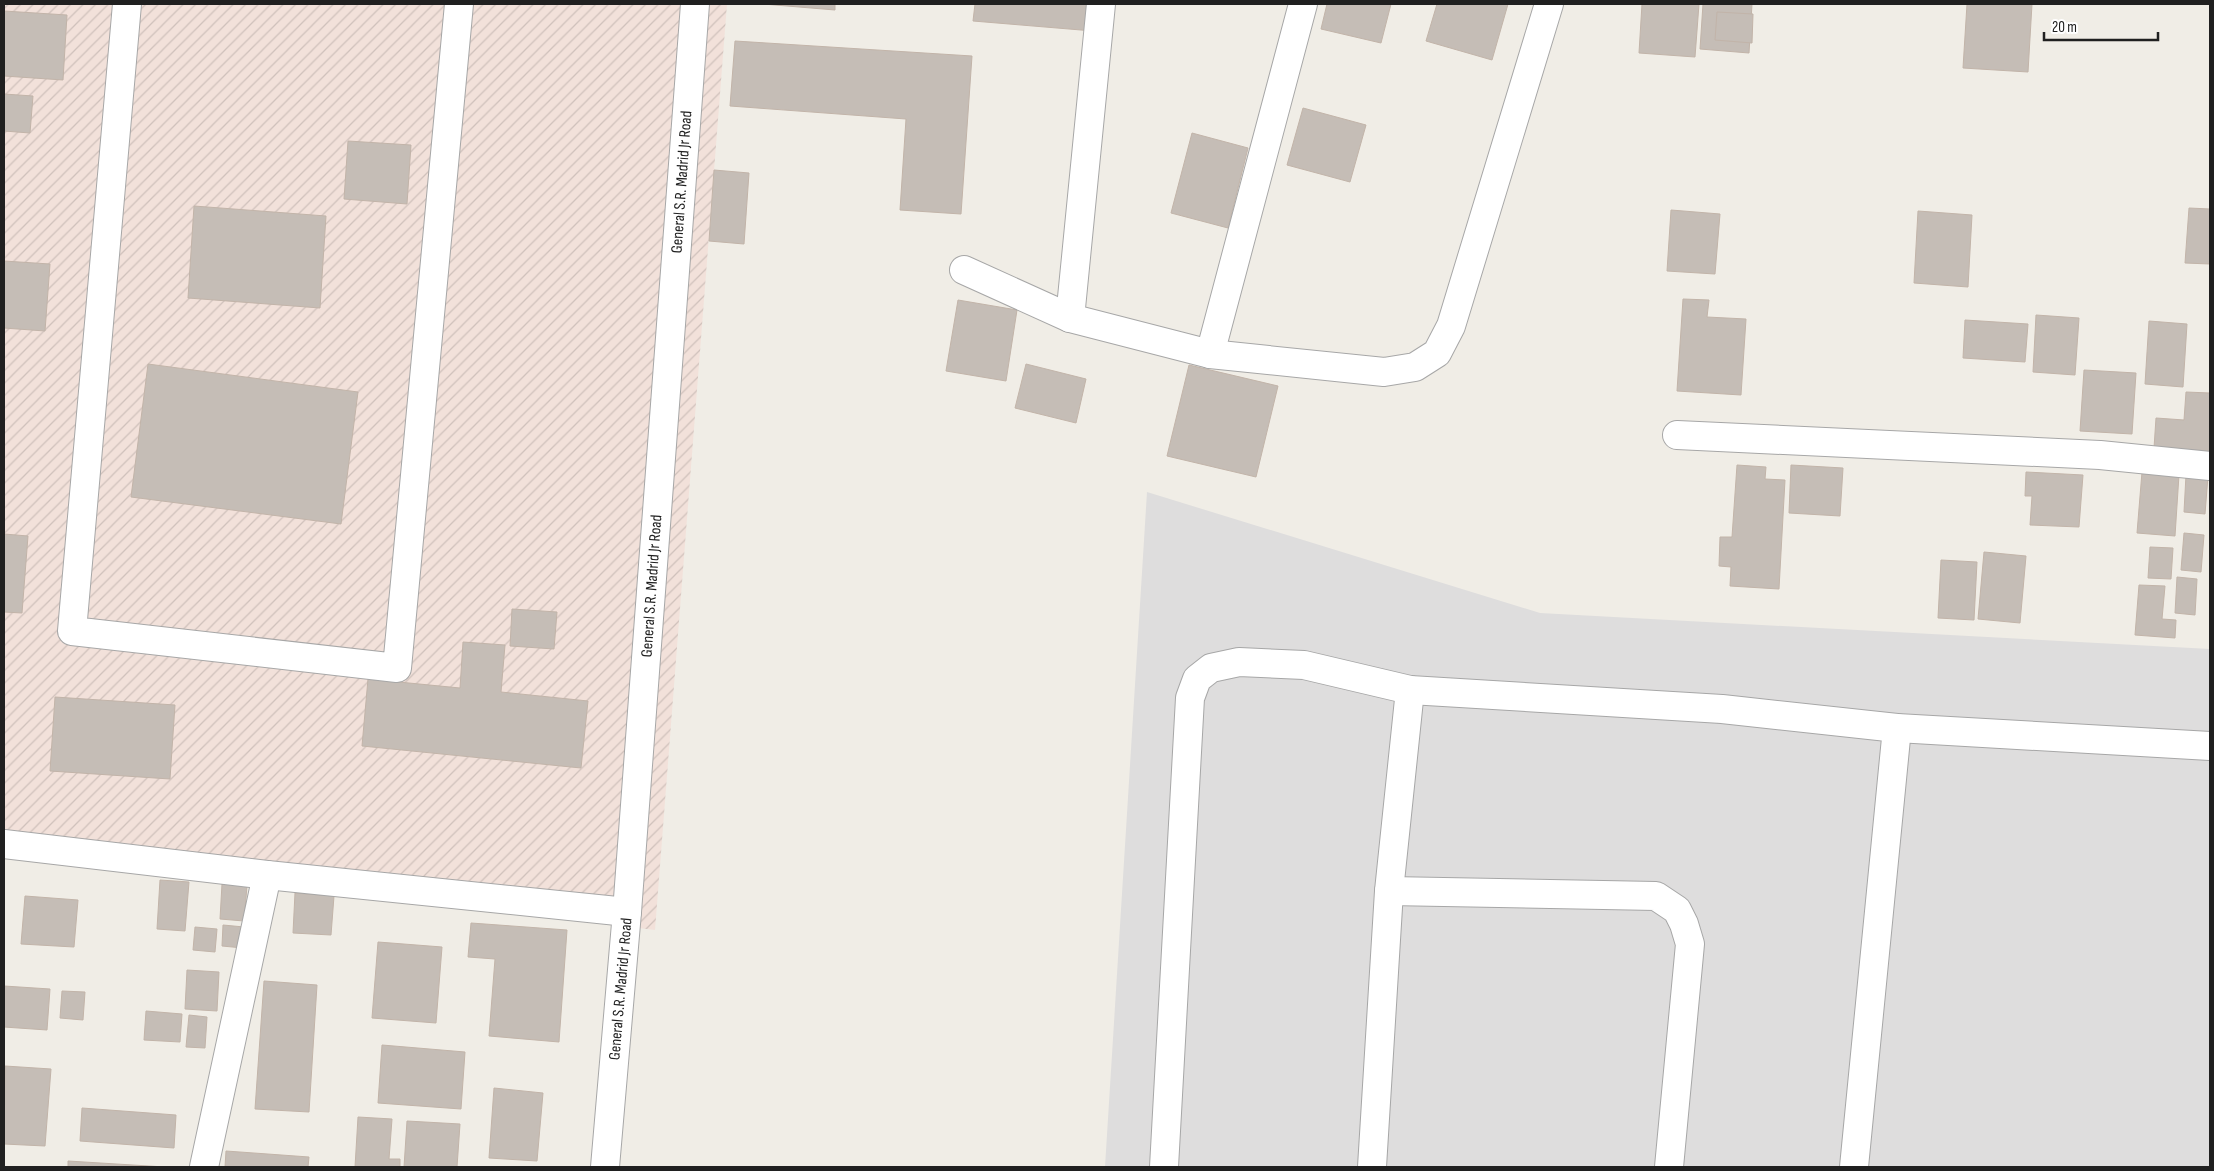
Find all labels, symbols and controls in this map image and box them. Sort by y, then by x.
scale bar [2044,10,2158,42]
text: 20 m [2052,18,2077,37]
street label: General S.R. Madrid Jr Road [668,110,696,254]
street label: General S.R. Madrid Jr Road [638,514,666,658]
street label: General S.R. Madrid Jr Road [605,917,637,1061]

